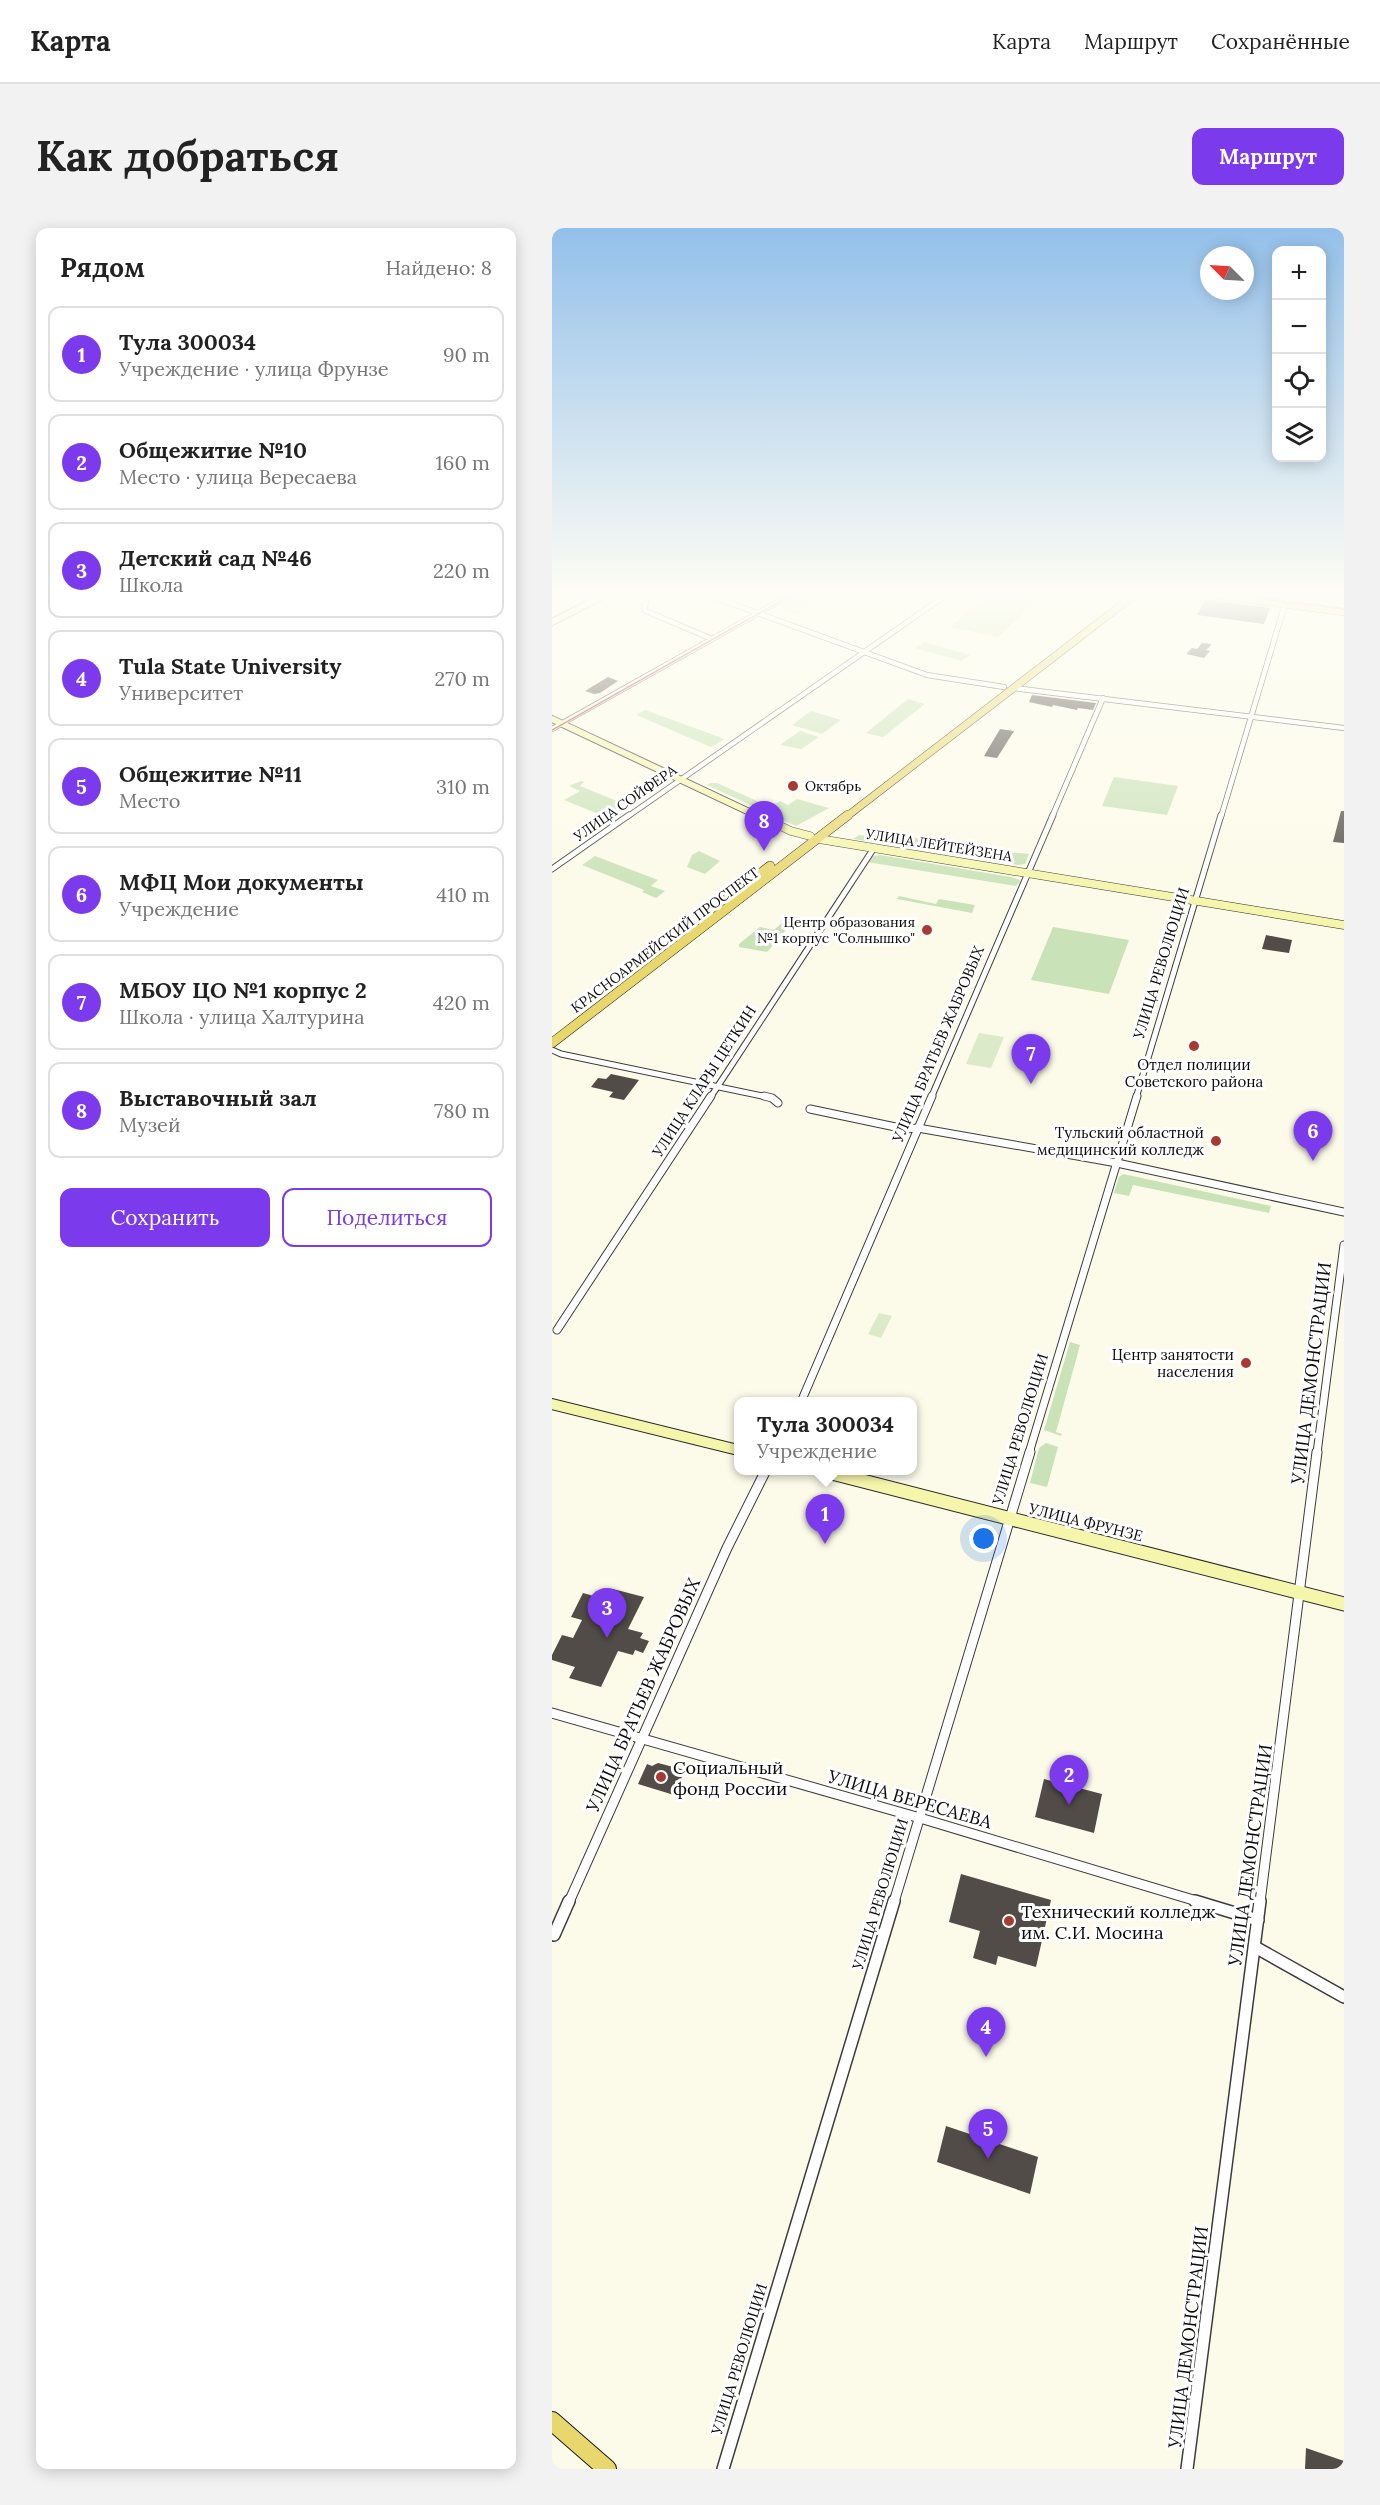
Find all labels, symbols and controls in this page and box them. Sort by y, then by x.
text: Карта [30,23,111,59]
text: Карта [992,28,1051,55]
text: Маршрут [1084,28,1178,55]
text: Сохранённые [1211,28,1350,55]
button: Маршрут [1192,128,1344,185]
text: Как добраться [36,129,339,183]
north arrow [1200,246,1254,300]
map controls [1272,246,1326,462]
button: + [1272,246,1326,300]
text: Рядом [60,251,145,284]
text: Найдено: 8 [385,255,492,280]
button: − [1272,300,1326,354]
text: Тула 300034 [119,328,256,356]
text: 1 [77,342,86,367]
text: 90 m [443,342,490,367]
button: locate [1272,354,1326,408]
text: Учреждение · улица Фрунзе [119,356,389,381]
button: layers [1272,408,1326,462]
text: Общежитие №10 [119,436,307,464]
text: 2 [76,450,87,475]
text: 160 m [436,450,490,475]
text: Место · улица Вересаева [119,464,357,489]
text: Детский сад №46 [119,544,312,572]
text: 3 [76,558,87,583]
text: 220 m [433,558,490,583]
text: Школа [119,572,183,597]
text: Tula State University [119,652,341,680]
text: 4 [76,666,87,691]
text: 270 m [434,666,490,691]
text: Университет [119,680,243,705]
text: Общежитие №11 [119,760,302,788]
street label: УЛИЦА СОЙФЕРА [569,761,680,846]
text: 5 [76,774,87,799]
text: 310 m [436,774,490,799]
place label: Октябрь [805,777,861,795]
marker: Октябрь [786,779,800,793]
text: Место [119,788,180,813]
pin: 8 [744,802,784,851]
street label: УЛИЦА ЛЕЙТЕЙЗЕНА [864,824,1014,865]
street label: КРАСНОАРМЕЙСКИЙ ПРОСПЕКТ [567,863,763,1017]
text: МФЦ Мои документы [119,868,364,896]
text: 6 [76,882,87,907]
text: 410 m [436,882,490,907]
street label: УЛИЦА РЕВОЛЮЦИИ [1129,885,1193,1042]
text: Учреждение [119,896,239,921]
place label: Центр образования №1 корпус "Солнышко" [757,913,915,947]
marker: Центр образования №1 корпус "Солнышко" [920,923,934,937]
street label: УЛИЦА БРАТЬЕВ ЖАБРОВЫХ [888,943,988,1146]
text: МБОУ ЦО №1 корпус 2 [119,976,367,1004]
text: 7 [77,990,86,1015]
text: 420 m [433,990,490,1015]
street label: УЛИЦА КЛАРЫ ЦЕТКИН [647,1002,760,1161]
text: Школа · улица Халтурина [119,1004,365,1029]
pin: 7 [1012,1034,1050,1084]
marker: Отдел полиции Советского района [1187,1039,1201,1053]
place label: Отдел полиции Советского района [1125,1055,1264,1091]
text: Выставочный зал [119,1084,317,1112]
text: 8 [76,1098,87,1123]
text: 780 m [434,1098,490,1123]
text: Музей [119,1112,180,1137]
pin: 6 [1294,1112,1332,1161]
place label: Тульский областной медицинский колледж [1037,1123,1204,1159]
marker: Тульский областной медицинский колледж [1209,1134,1223,1148]
button: Сохранить [60,1188,270,1247]
button: Поделиться [282,1188,492,1247]
street label: УЛИЦА ДЕМОНСТРАЦИИ [1286,1261,1336,1486]
place label: Центр занятости населения [1112,1345,1234,1381]
street label: УЛИЦА РЕВОЛЮЦИИ [988,1351,1052,1508]
marker: Центр занятости населения [1239,1356,1253,1370]
popup [734,1397,917,1475]
text: Тула 300034 [757,1410,894,1438]
text: Учреждение [757,1438,877,1463]
pin: 1 [806,1494,844,1544]
street label: УЛИЦА ФРУНЗЕ [1026,1498,1145,1545]
your location [969,1524,998,1553]
street label: УЛИЦА БРАТЬЕВ ЖАБРОВЫХ [580,1574,705,1817]
pin: 3 [588,1588,626,1638]
street label: УЛИЦА ДЕМОНСТРАЦИИ [1223,1743,1277,1968]
place label: Социальный фонд России [673,1756,787,1800]
pin: 2 [1050,1756,1088,1805]
street label: УЛИЦА ВЕРЕСАЕВА [825,1764,995,1834]
marker: Социальный фонд России [654,1770,668,1784]
street label: УЛИЦА РЕВОЛЮЦИИ [848,1816,912,1973]
place label: Технический колледж им. С.И. Мосина [1021,1900,1215,1944]
marker: Технический колледж им. С.И. Мосина [1002,1914,1016,1928]
pin: 4 [966,2008,1006,2057]
pin: 5 [968,2110,1008,2159]
street label: УЛИЦА ДЕМОНСТРАЦИИ [1163,2225,1213,2450]
street label: УЛИЦА РЕВОЛЮЦИИ [707,2281,771,2438]

